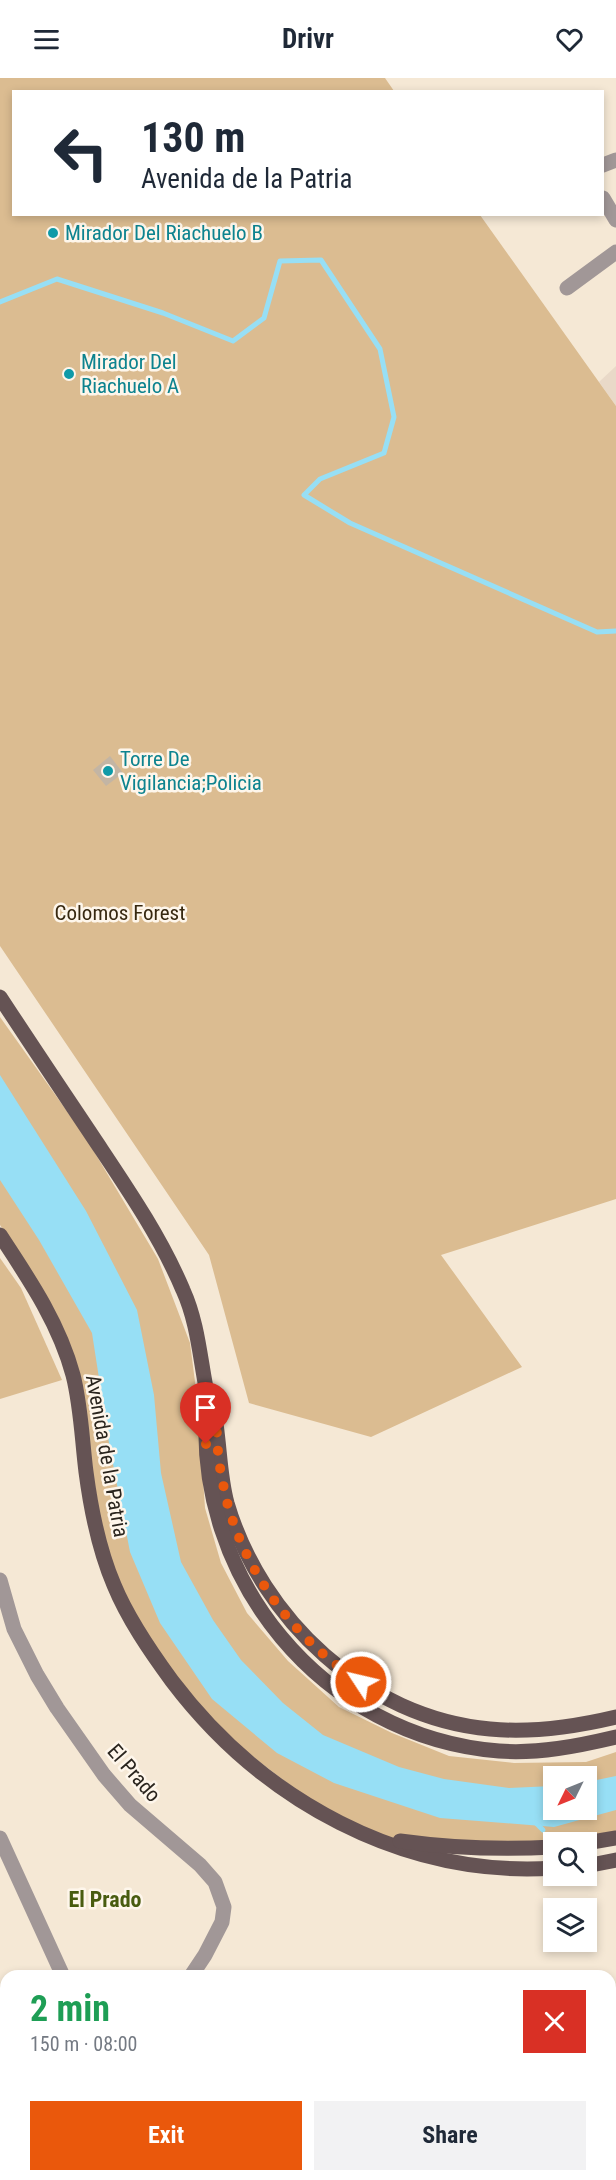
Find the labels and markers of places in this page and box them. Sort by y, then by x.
place label: Mirador Del Riachuelo B [65,221,263,245]
marker: Mirador Del Riachuelo B [46,226,60,240]
place label: Mirador Del Riachuelo A [81,350,179,398]
marker: Mirador Del Riachuelo A [62,367,76,381]
place label: Torre De Vigilancia;Policia [120,747,262,795]
marker: Torre De Vigilancia;Policia [101,764,115,778]
pin [180,1382,231,1444]

